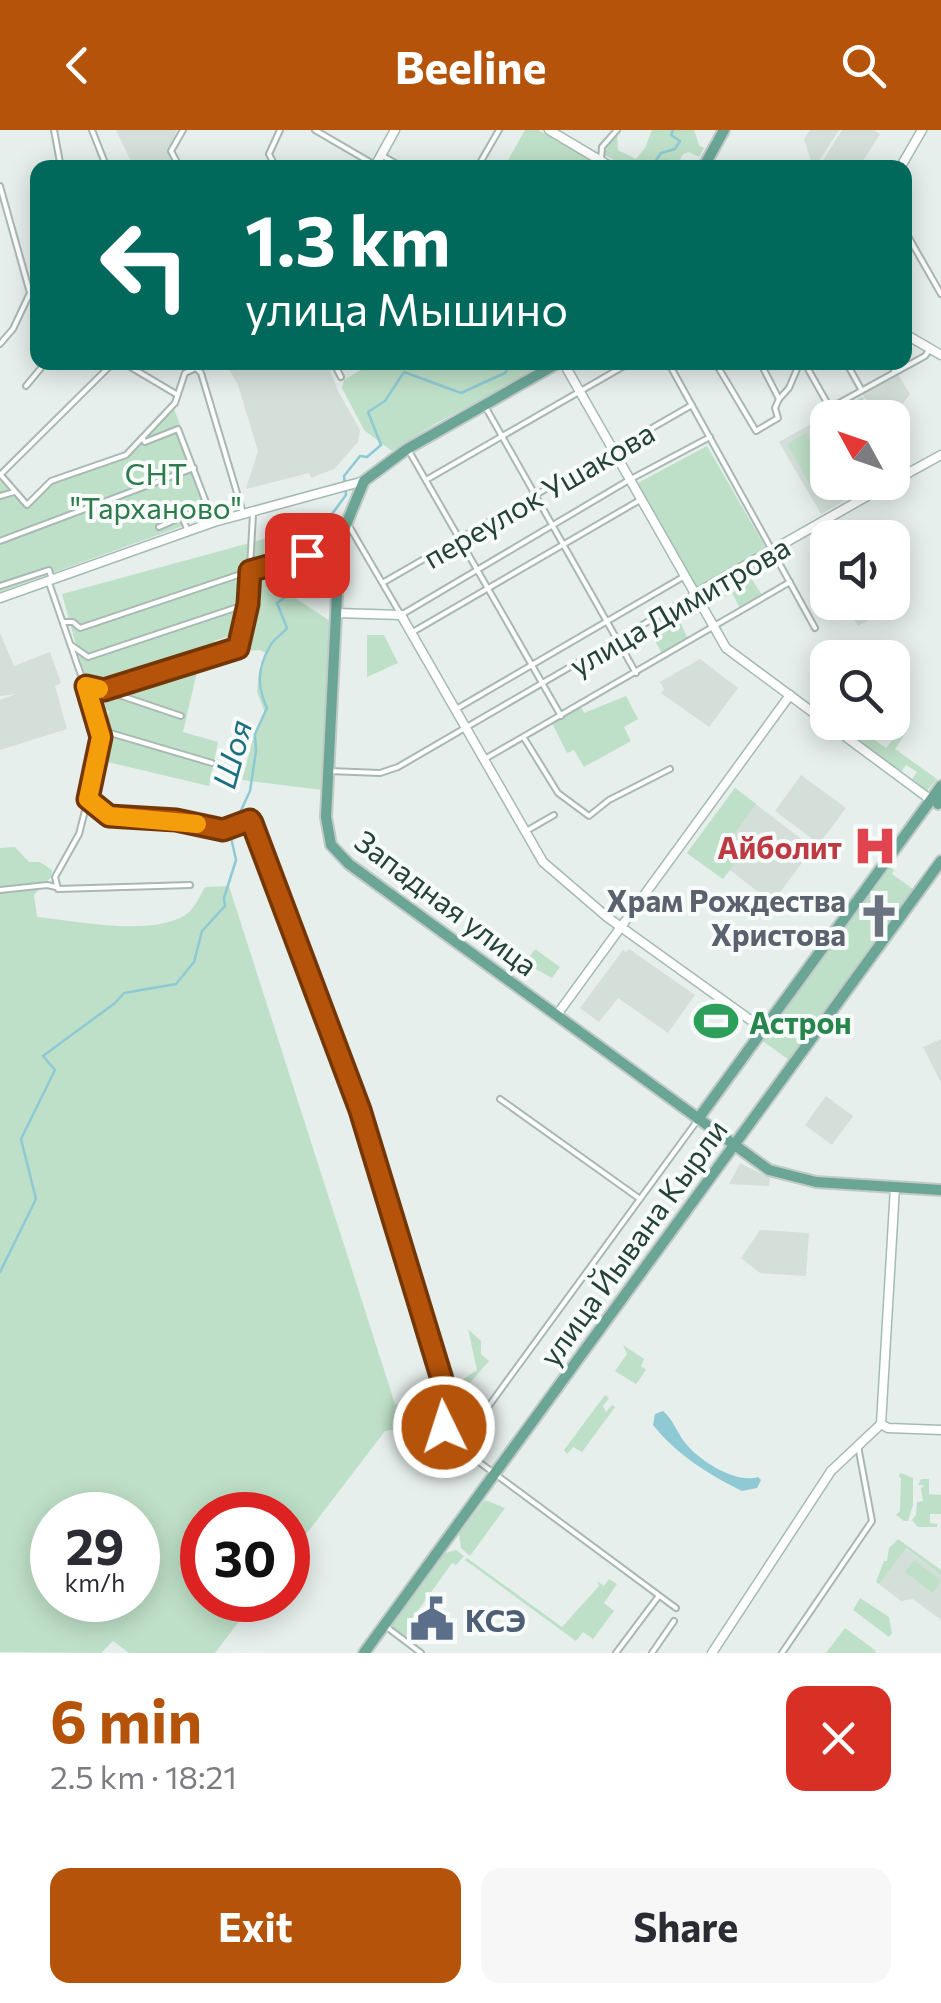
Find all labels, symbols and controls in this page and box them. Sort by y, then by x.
icon: back [50,38,105,93]
text: Beeline [395,38,546,93]
icon: search [836,38,891,93]
text: 1.3 km [245,195,451,280]
icon: left [80,200,210,330]
text: улица Мышино [245,280,568,335]
north arrow [810,400,910,500]
map controls [810,400,910,740]
street label: переулок Ушакова [416,413,660,575]
park label: СНТ "Тарханово" [70,454,242,525]
pin [265,513,350,598]
button: sound [810,520,910,620]
street label: улица Димитрова [562,527,796,683]
icon: arrive [280,528,335,583]
button: search [810,640,910,740]
water label: Шоя [203,715,259,793]
street label: Западная улица [348,821,546,983]
hospital icon: Айболит [851,822,899,870]
place label: Айболит [717,828,842,865]
place label: Храм Рождества Христова [606,881,846,952]
church icon: Храм Рождества Христова [855,892,903,940]
sports icon: Астрон [692,997,740,1045]
place label: Астрон [749,1003,852,1040]
street label: улица Йывана Кырли [530,1111,734,1373]
position arrow [392,1375,496,1479]
speed limit sign: 30 [180,1492,310,1622]
text: 29 [65,1514,124,1575]
text: km/h [65,1567,125,1597]
public building icon: КСЭ [408,1595,456,1643]
place label: КСЭ [465,1601,526,1638]
text: 6 min [50,1682,202,1755]
button: close [786,1686,891,1791]
text: 2.5 km · 18:21 [50,1756,237,1796]
button: Exit [50,1868,461,1983]
button: Share [481,1868,891,1983]

